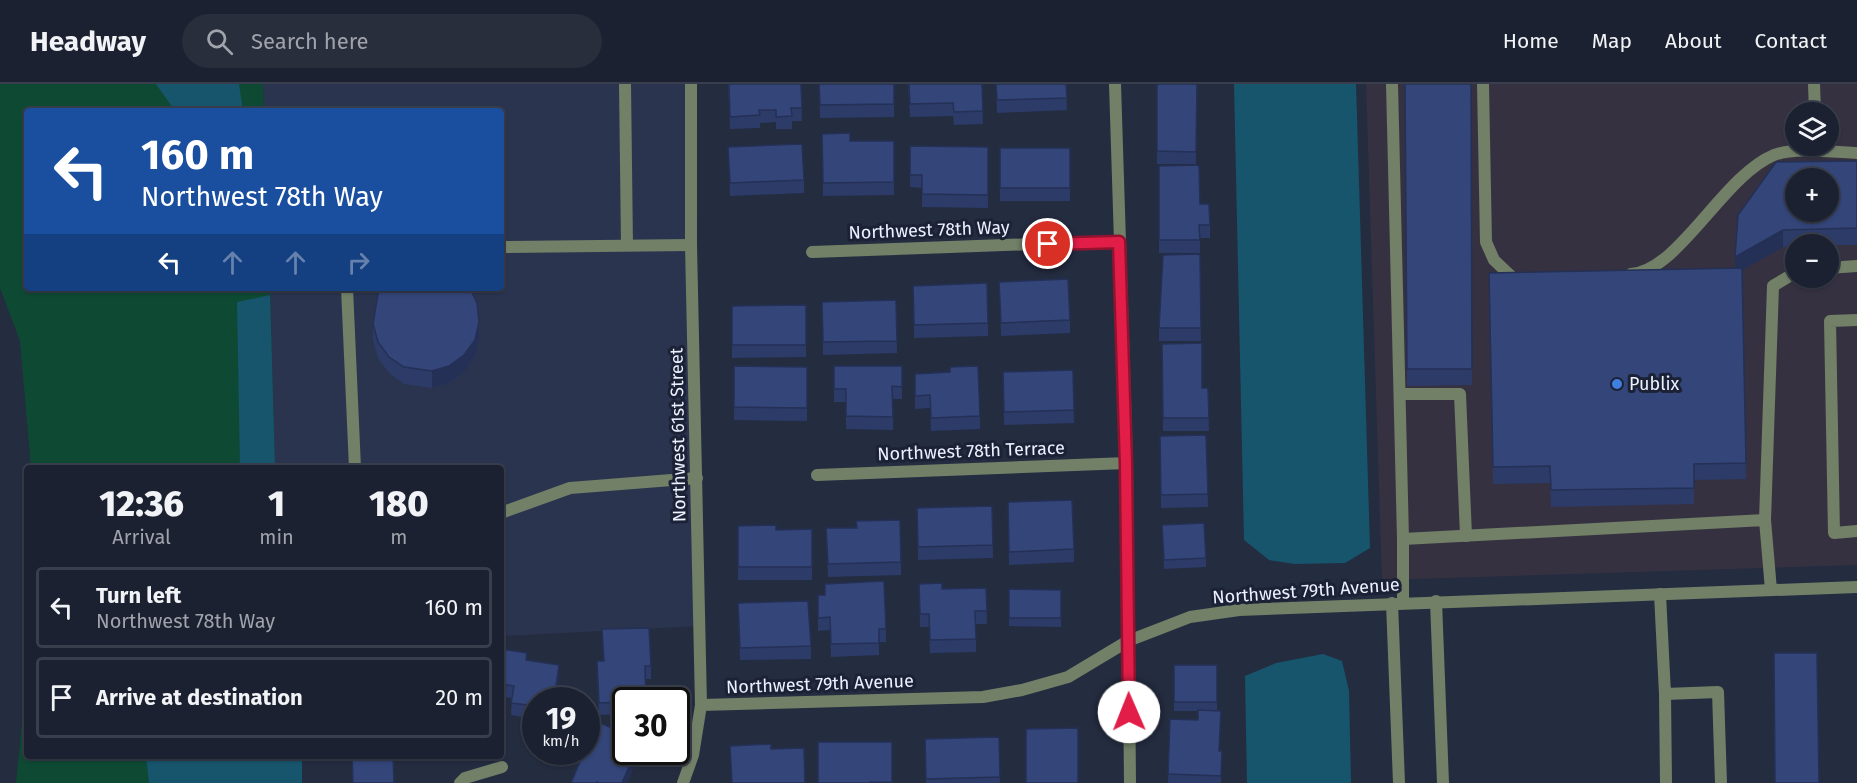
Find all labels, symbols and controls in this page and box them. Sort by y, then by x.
search box [182,14,602,68]
text: Headway [30,25,146,58]
icon: search [203,25,236,58]
text: Search here [251,28,369,55]
text: Home [1503,28,1559,54]
text: Map [1592,28,1632,54]
text: About [1665,28,1722,54]
text: Contact [1755,28,1827,54]
map controls [1785,102,1839,288]
button: layers [1785,102,1839,156]
text: 160 m [141,130,254,180]
icon: left [42,132,120,210]
button: + [1785,168,1839,222]
text: Northwest 78th Way [141,181,383,213]
street label: Northwest 78th Way [848,216,1010,244]
pin [1022,218,1073,269]
icon: arrive [1031,227,1064,260]
button: − [1785,234,1839,288]
icon: left [153,246,186,279]
icon: ahead [216,246,249,279]
icon: ahead [279,246,312,279]
icon: right [342,246,375,279]
street label: Northwest 61st Street [665,347,691,522]
place label: Publix [1629,373,1679,395]
marker: Publix [1610,377,1624,391]
street label: Northwest 78th Terrace [877,437,1065,465]
text: 12:36 [99,482,184,526]
text: 1 [268,482,285,526]
text: 180 [369,482,429,526]
text: Arrival [112,525,171,549]
text: min [259,525,294,549]
text: m [390,525,407,549]
street label: Northwest 79th Avenue [1212,573,1400,609]
text: Turn left [96,582,181,609]
icon: left [45,591,78,624]
text: 160 m [425,594,483,621]
text: Northwest 78th Way [96,609,275,633]
street label: Northwest 79th Avenue [726,670,914,698]
position arrow [1097,680,1161,744]
icon: arrive [45,681,78,714]
text: Arrive at destination [96,684,303,711]
text: 20 m [435,684,483,711]
speed limit sign: 30 [612,687,690,765]
text: 19 [546,701,576,737]
text: km/h [542,732,580,750]

